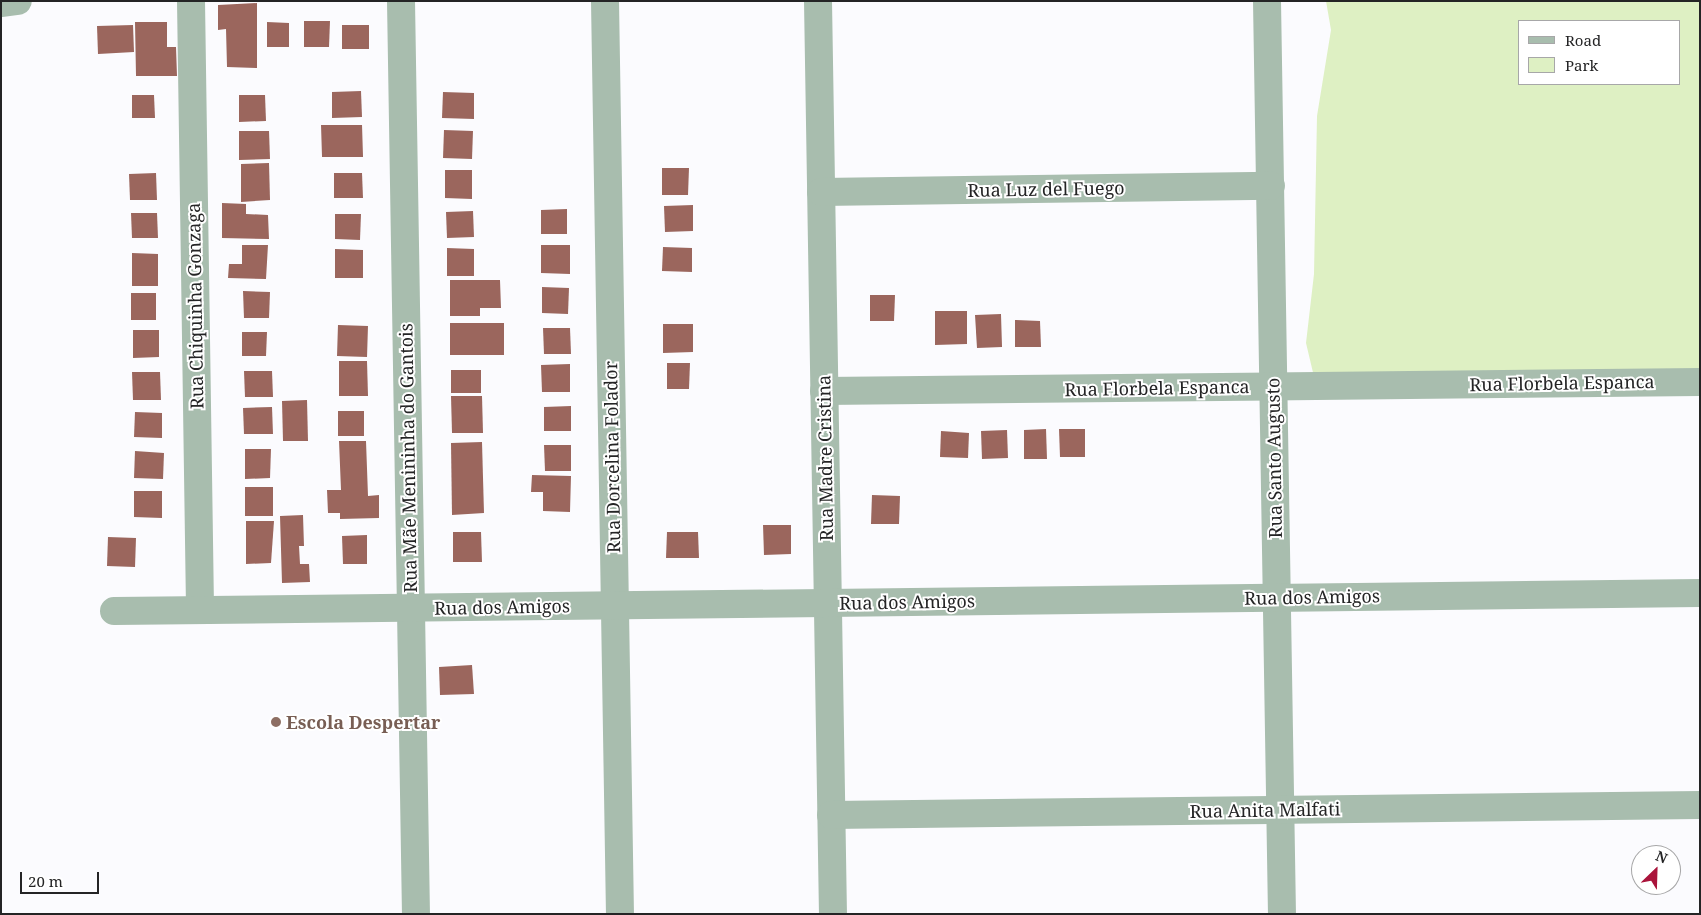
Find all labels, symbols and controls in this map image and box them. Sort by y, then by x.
legend [1518,20,1681,85]
text: Road [1565,30,1601,50]
text: Park [1565,55,1598,75]
street label: Rua Luz del Fuego [967,177,1125,201]
street label: Rua Chiquinha Gonzaga [182,203,208,409]
street label: Rua Mãe Menininha do Gantois [395,323,421,593]
street label: Rua Dorcelina Folador [600,361,624,553]
street label: Rua Florbela Espanca [1469,371,1655,395]
street label: Rua Madre Cristina [813,375,837,541]
street label: Rua Florbela Espanca [1064,376,1250,400]
street label: Rua Santo Augusto [1262,377,1286,539]
street label: Rua dos Amigos [1244,585,1380,609]
street label: Rua dos Amigos [839,590,975,614]
street label: Rua dos Amigos [434,595,570,619]
place label: Escola Despertar [286,711,440,733]
marker: Escola Despertar [270,716,282,728]
street label: Rua Anita Malfati [1189,798,1341,822]
north arrow [1631,845,1681,895]
text: N [1653,846,1671,868]
scale bar [22,862,101,894]
text: 20 m [28,871,63,891]

